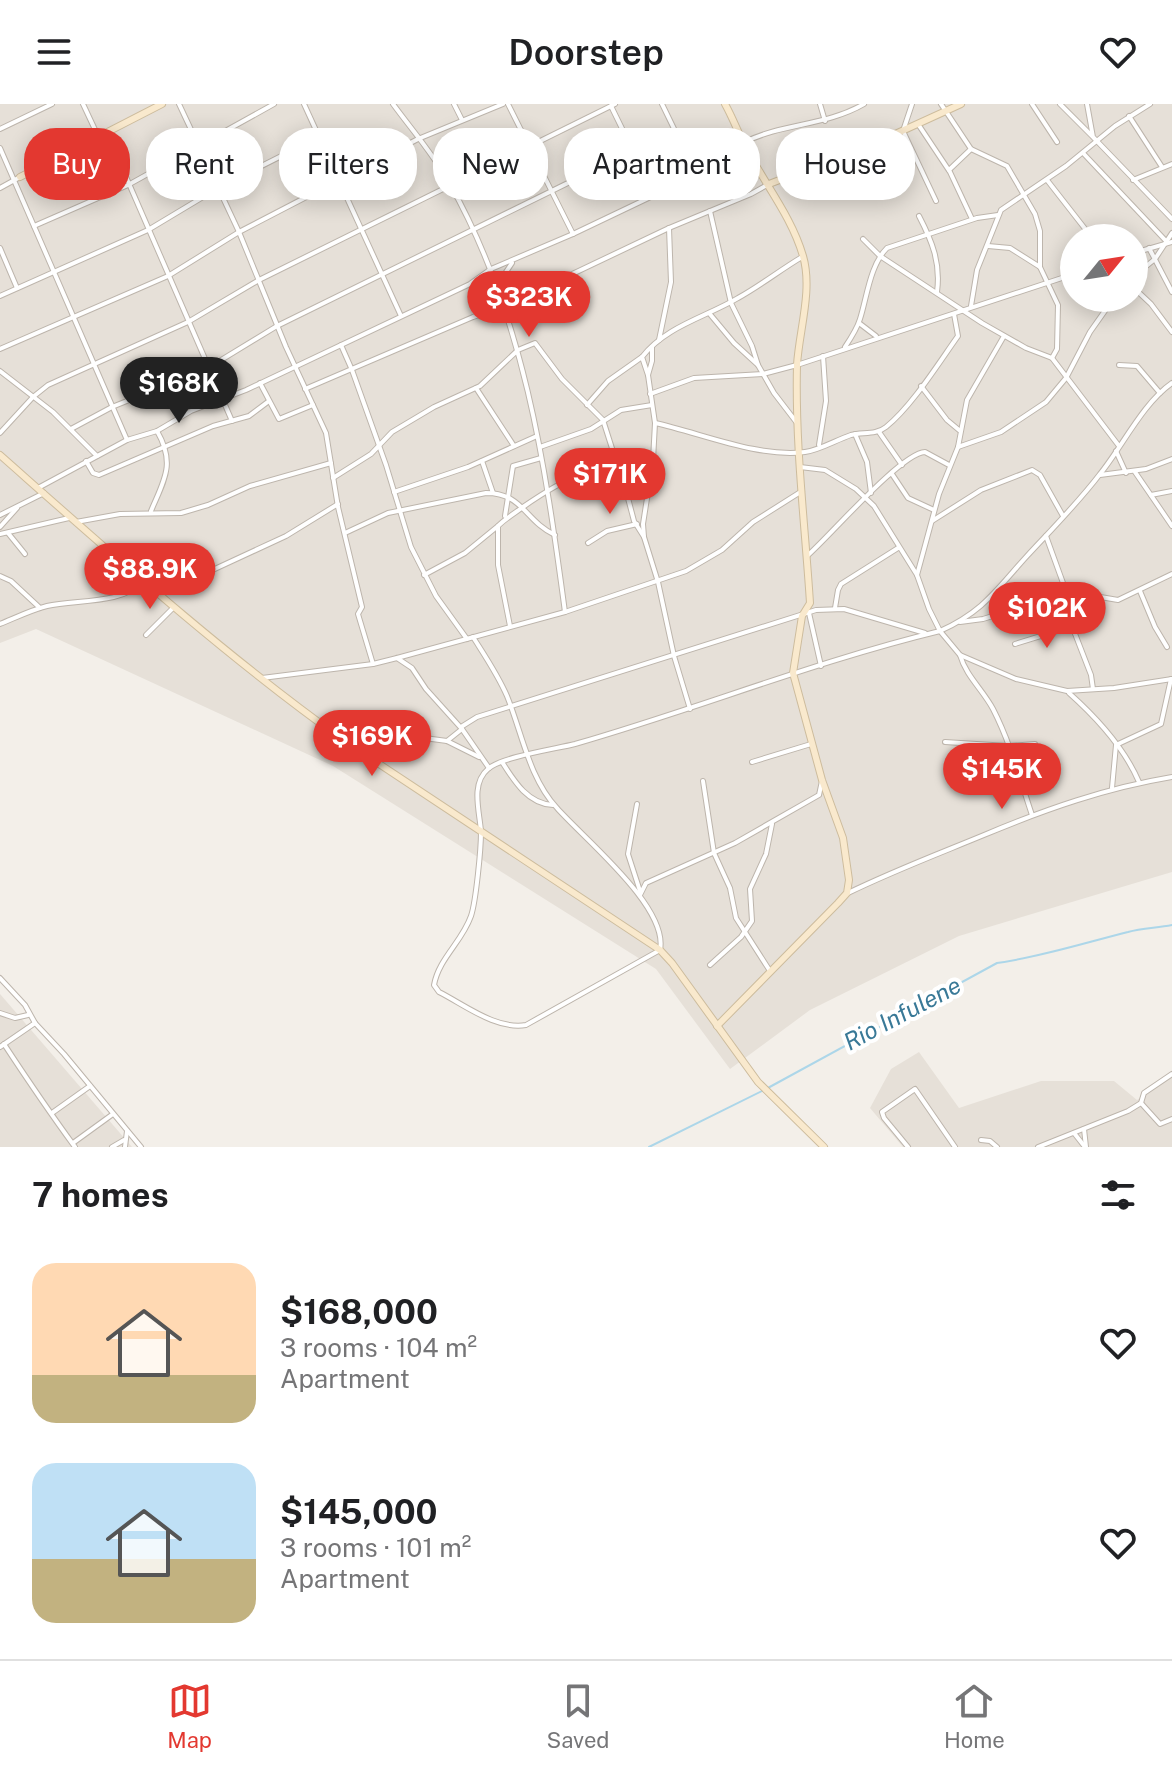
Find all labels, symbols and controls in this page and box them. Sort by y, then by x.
icon: menu [32,30,76,74]
icon: heart [1096,30,1140,74]
text: Doorstep [508,31,664,73]
chip: Buy [24,128,130,200]
chip: Rent [146,128,263,200]
chip: Filters [279,128,417,200]
chip: New [433,128,548,200]
chip: Apartment [564,128,760,200]
chip: House [776,128,915,200]
north arrow [1060,224,1148,312]
map controls [1060,224,1148,312]
pin: $323K [473,271,585,339]
text: $323K [485,281,573,312]
pin: $168K [123,357,235,425]
text: $168K [138,367,220,398]
pin: $171K [554,448,666,516]
text: $171K [572,458,648,489]
pin: $88.9K [85,543,215,611]
text: $88.9K [102,553,198,584]
pin: $102K [991,582,1103,650]
text: $102K [1007,592,1087,623]
pin: $169K [316,710,428,778]
text: $169K [331,720,413,751]
pin: $145K [946,743,1058,811]
text: $145K [961,753,1043,784]
water label: Rio Infulene [839,970,965,1056]
icon: filters [1096,1173,1140,1217]
text: 7 homes [32,1175,169,1215]
text: $168,000 [280,1292,438,1332]
icon: home [96,1295,192,1391]
icon: heart [1096,1321,1140,1365]
text: 3 rooms · 104 m² [280,1332,477,1363]
text: Apartment [280,1363,410,1394]
text: $145,000 [280,1492,437,1532]
icon: home [96,1495,192,1591]
icon: heart [1096,1521,1140,1565]
text: 3 rooms · 101 m² [280,1532,471,1563]
text: Apartment [280,1563,410,1594]
tab: Map [167,1679,212,1753]
tab: Saved [547,1679,609,1753]
tab: Home [944,1679,1005,1753]

